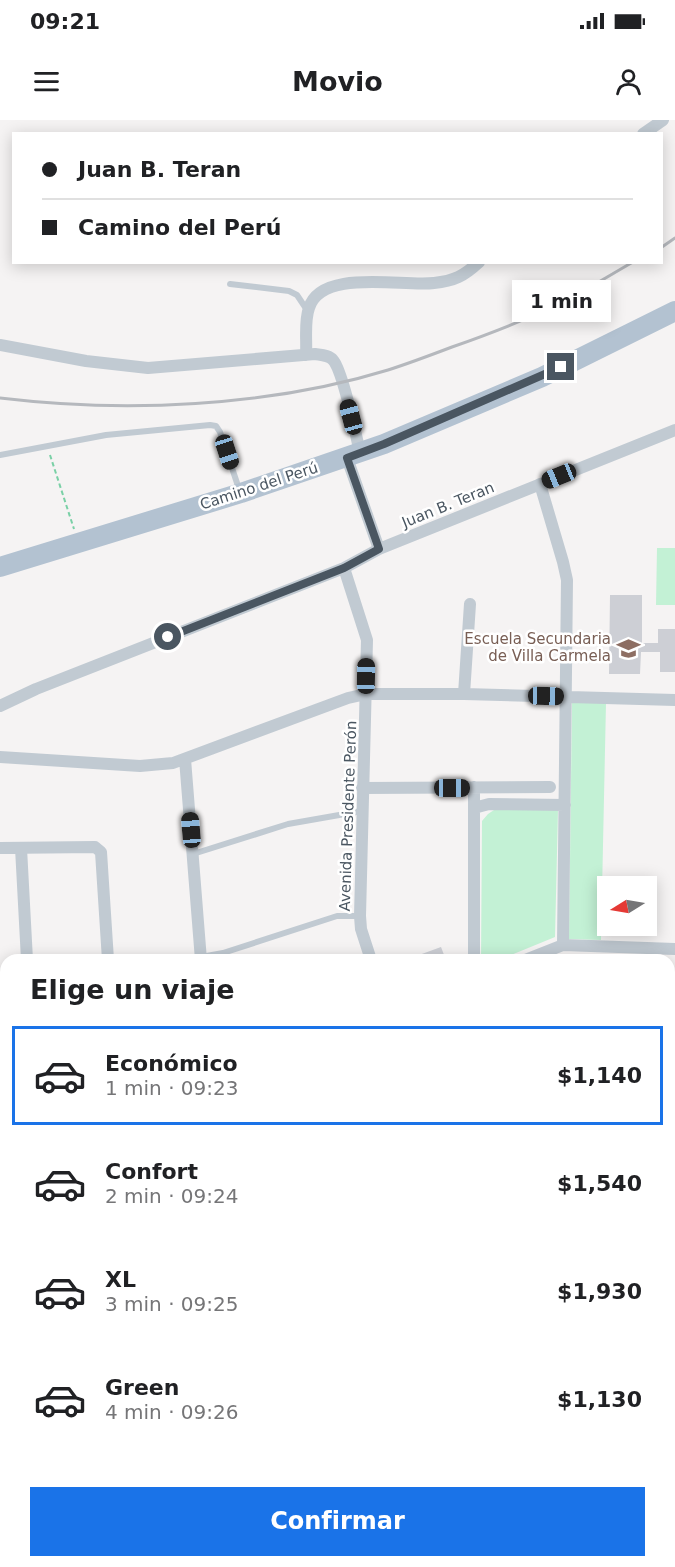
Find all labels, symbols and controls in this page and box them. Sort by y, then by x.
text: 09:21 [30,9,100,34]
icon: menu [30,65,63,98]
icon: person [612,65,645,98]
text: Movio [292,66,383,97]
text: Juan B. Teran [78,157,241,182]
text: Camino del Perú [78,215,281,240]
callout: 1 min [512,280,610,322]
text: 1 min [530,289,593,313]
route end [547,353,574,380]
car [338,397,364,437]
car [213,432,241,472]
street label: Camino del Perú [198,458,320,514]
car [539,461,579,491]
street label: Juan B. Teran [398,478,497,532]
route start [154,623,181,650]
place label: Escuela Secundaria de Villa Carmela [464,630,611,665]
school or university icon: Escuela Secundaria de Villa Carmela [616,635,642,661]
car [357,658,375,694]
car [528,687,564,705]
street label: Avenida Presidente Perón [336,720,360,912]
car [434,779,470,797]
car [180,811,202,849]
north arrow [597,876,657,936]
map controls [597,876,657,936]
text: Elige un viaje [30,974,234,1005]
icon: car [33,1049,87,1103]
text: Económico [105,1051,238,1076]
text: $1,140 [557,1063,642,1088]
text: 1 min · 09:23 [105,1076,239,1100]
icon: car [33,1157,87,1211]
text: Confort [105,1159,198,1184]
text: $1,540 [557,1171,642,1196]
text: 2 min · 09:24 [105,1184,239,1208]
icon: car [33,1265,87,1319]
text: XL [105,1267,136,1292]
text: $1,930 [557,1279,642,1304]
text: 3 min · 09:25 [105,1292,239,1316]
icon: car [33,1373,87,1427]
text: Green [105,1375,179,1400]
text: $1,130 [557,1387,642,1412]
text: 4 min · 09:26 [105,1400,239,1424]
button: Confirmar [30,1487,645,1556]

